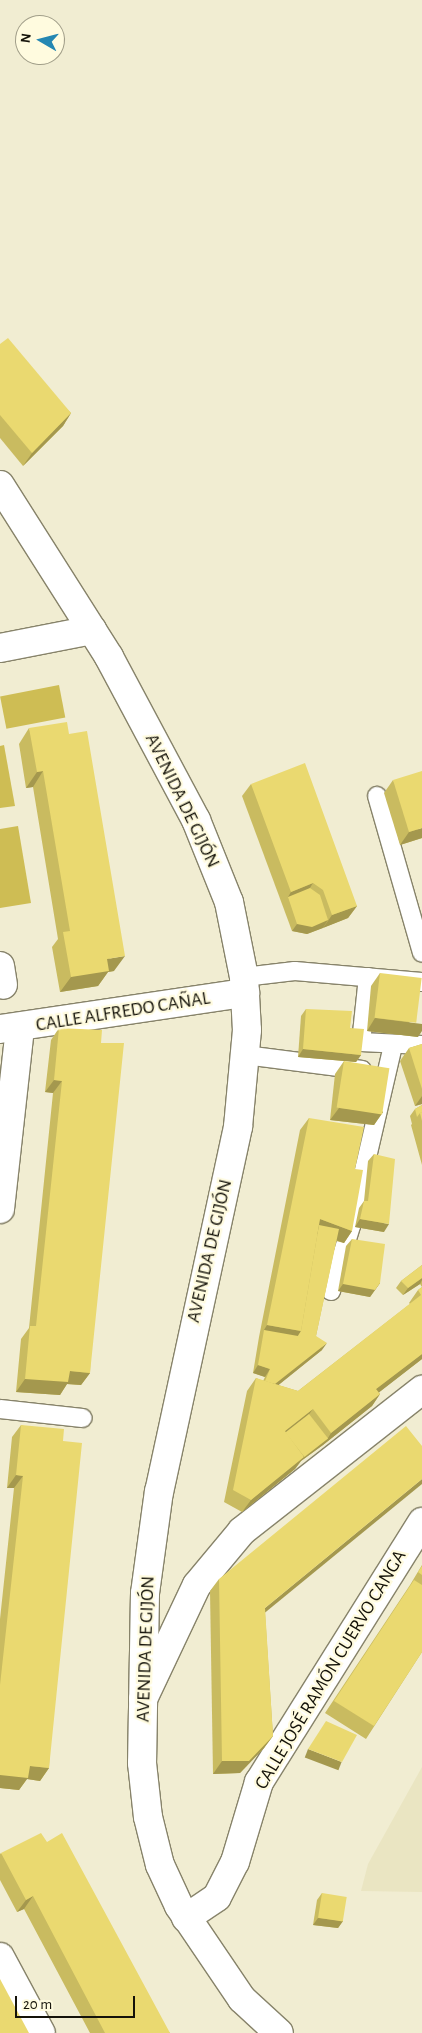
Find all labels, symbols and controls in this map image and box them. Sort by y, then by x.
north arrow [15,15,65,65]
text: N [19,32,34,44]
street label: AVENIDA DE GIJÓN [140,730,224,872]
street label: CALLE ALFREDO CAÑAL [34,987,212,1037]
street label: AVENIDA DE GIJÓN [182,1177,238,1325]
street label: CALLE JOSÉ RAMÓN CUERVO CANGA [250,1546,412,1794]
street label: AVENIDA DE GIJÓN [132,1575,160,1723]
scale bar [18,1986,138,2018]
text: 20 m [23,1997,52,2012]

